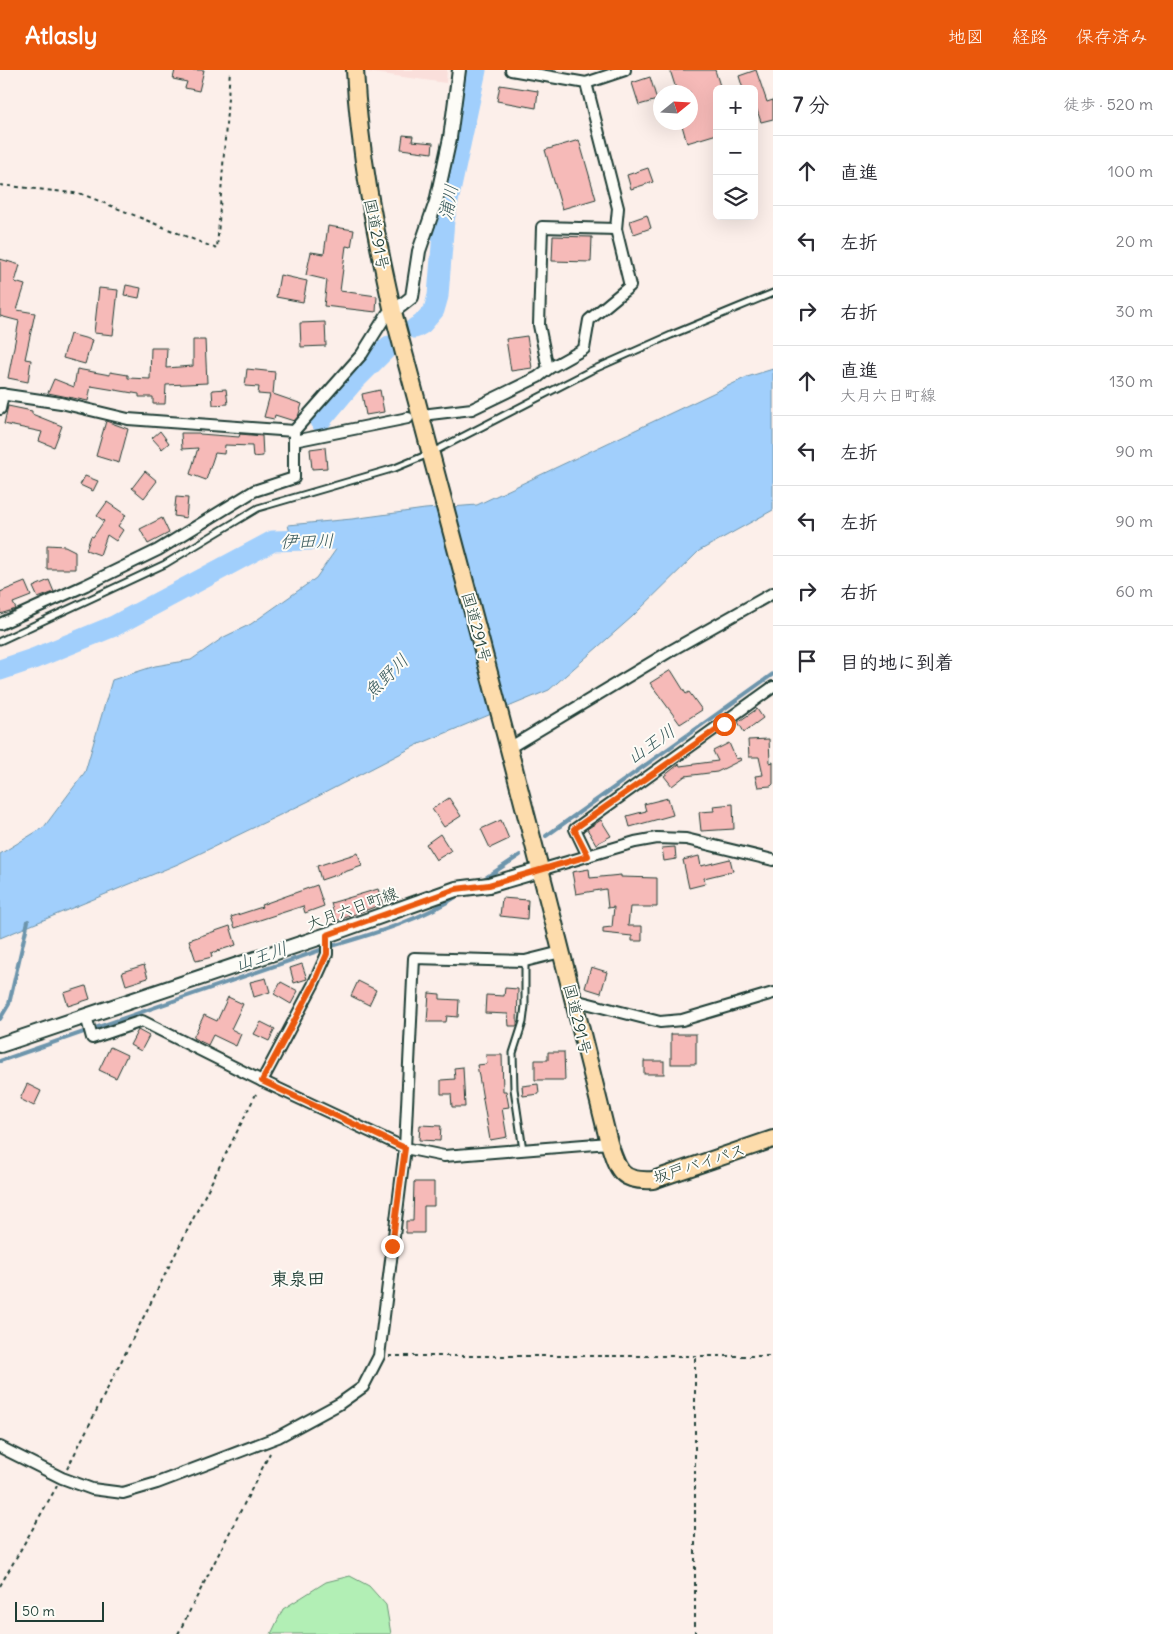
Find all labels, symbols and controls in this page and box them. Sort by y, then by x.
text: Atlasly [25,20,97,50]
text: 地図 [948,25,984,48]
text: 経路 [1012,25,1048,48]
text: 保存済み [1076,25,1148,48]
north arrow [653,85,698,130]
map controls [713,85,758,220]
button: + [713,85,758,130]
text: 7 分 [793,91,829,118]
text: 徒歩 · 520 m [1063,94,1153,114]
button: − [713,130,758,175]
icon: ahead [793,157,821,185]
text: 直進 [840,160,878,184]
text: 100 m [1108,161,1153,181]
button: layers [713,175,758,220]
water label: 浦川 [433,182,463,222]
street label: 国道291号 [360,197,394,271]
icon: left [793,227,821,255]
text: 左折 [840,230,878,254]
text: 20 m [1116,231,1153,251]
icon: right [793,297,821,325]
text: 右折 [840,300,878,324]
text: 30 m [1116,301,1153,321]
text: 直進 [840,358,878,382]
icon: ahead [793,367,821,395]
text: 130 m [1109,371,1153,391]
text: 大月六日町線 [840,385,936,405]
icon: left [793,437,821,465]
text: 左折 [840,440,878,464]
text: 90 m [1115,441,1153,461]
icon: left [793,507,821,535]
text: 左折 [840,510,878,534]
text: 90 m [1115,511,1153,531]
water label: 伊田川 [280,529,334,553]
icon: right [793,577,821,605]
text: 右折 [840,580,878,604]
text: 60 m [1115,581,1153,601]
street label: 国道291号 [458,589,496,665]
icon: arrive [793,647,821,675]
water label: 魚野川 [359,649,413,703]
text: 目的地に到着 [840,650,954,674]
route start [713,713,736,736]
water label: 山王川 [622,719,680,769]
street label: 大月六日町線 [303,882,401,934]
water label: 山王川 [232,936,290,976]
street label: 国道291号 [560,981,596,1057]
street label: 坂戸バイパス [650,1139,748,1187]
route end [381,1235,404,1258]
district label: 東泉田 [271,1267,325,1290]
scale bar [15,1599,104,1622]
text: 50 m [22,1602,55,1620]

